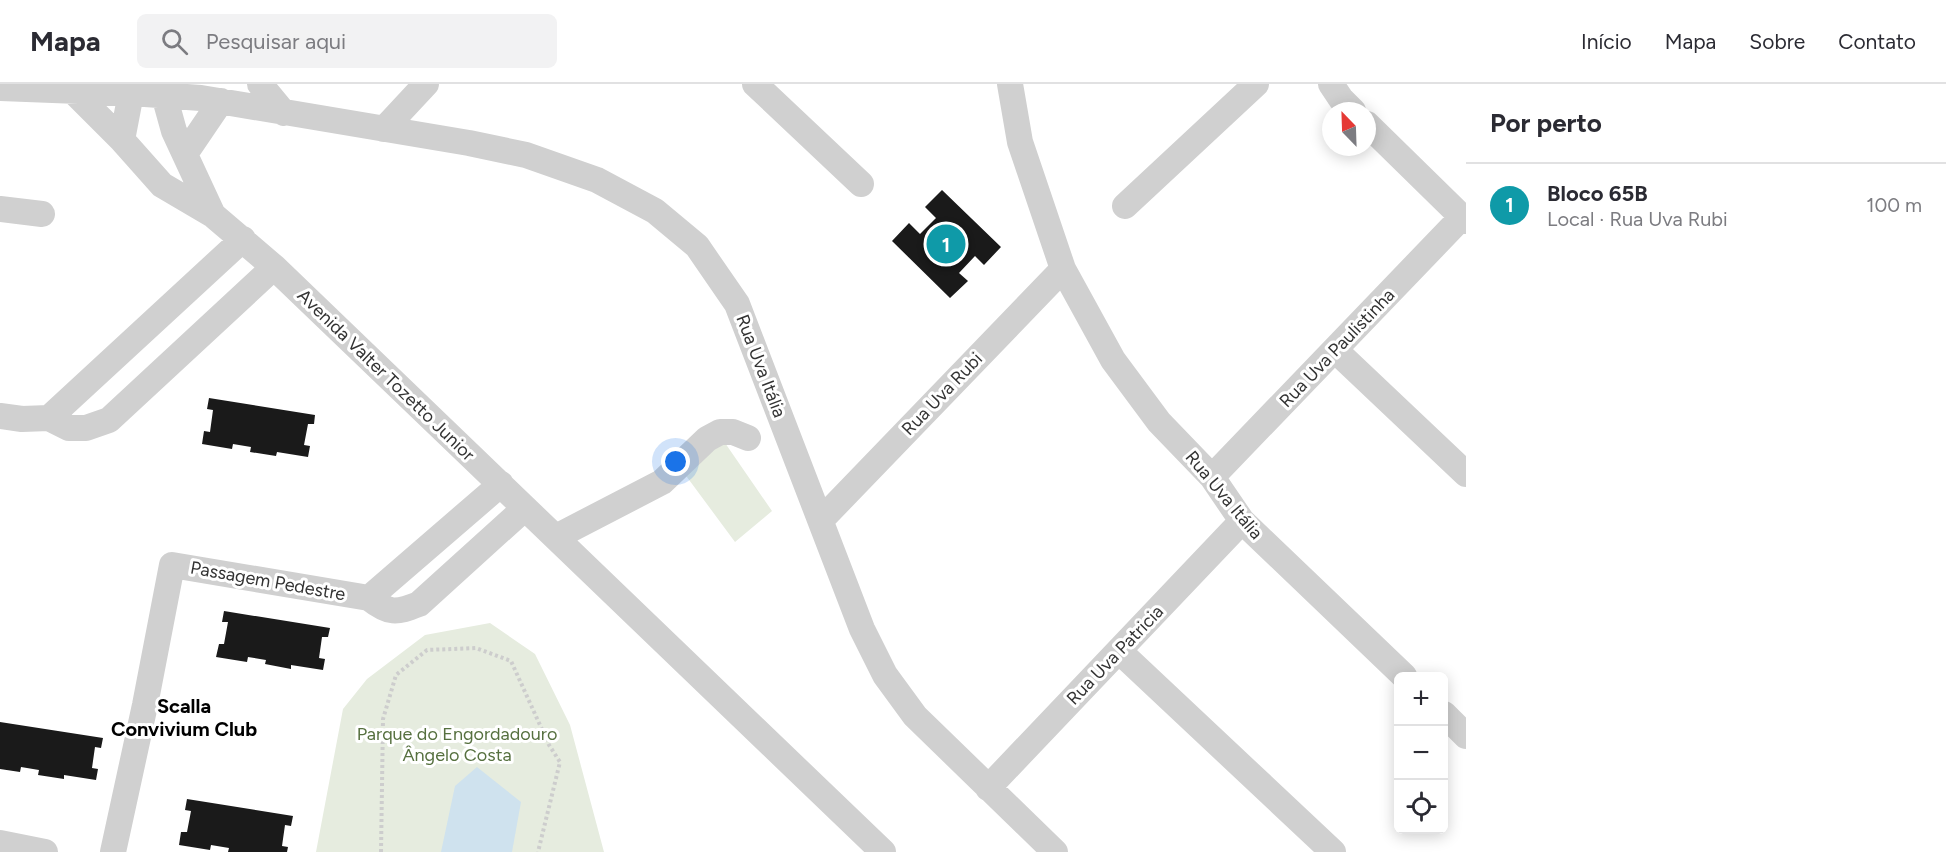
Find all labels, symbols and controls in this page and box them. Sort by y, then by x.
search box [137,14,557,68]
text: Mapa [30,24,101,58]
icon: search [158,25,191,58]
text: Pesquisar aqui [206,28,346,55]
text: Início [1581,29,1632,54]
text: Mapa [1665,29,1716,54]
text: Sobre [1749,29,1805,54]
text: Contato [1838,29,1916,54]
north arrow [1322,102,1376,156]
text: Por perto [1490,107,1602,139]
text: Bloco 65B [1547,180,1648,207]
text: 1 [1505,193,1514,217]
text: 100 m [1866,193,1922,217]
text: Local · Rua Uva Rubi [1547,207,1728,231]
pin: 1 [926,222,966,266]
street label: Avenida Valter Tozetto Junior [293,284,479,466]
street label: Rua Uva Paulistinha [1275,284,1399,412]
street label: Rua Uva Itália [731,311,791,421]
street label: Rua Uva Rubi [897,348,987,440]
street label: Rua Uva Itália [1181,446,1267,544]
your location [661,447,690,476]
street label: Passagem Pedestre [189,557,347,605]
street label: Rua Uva Patricia [1062,601,1168,709]
map controls [1394,672,1448,834]
button: + [1394,672,1448,726]
district label: Scalla Convivium Club [111,694,257,741]
park label: Parque do Engordadouro Ângelo Costa [357,723,557,766]
button: − [1394,726,1448,780]
button: locate [1394,780,1448,834]

